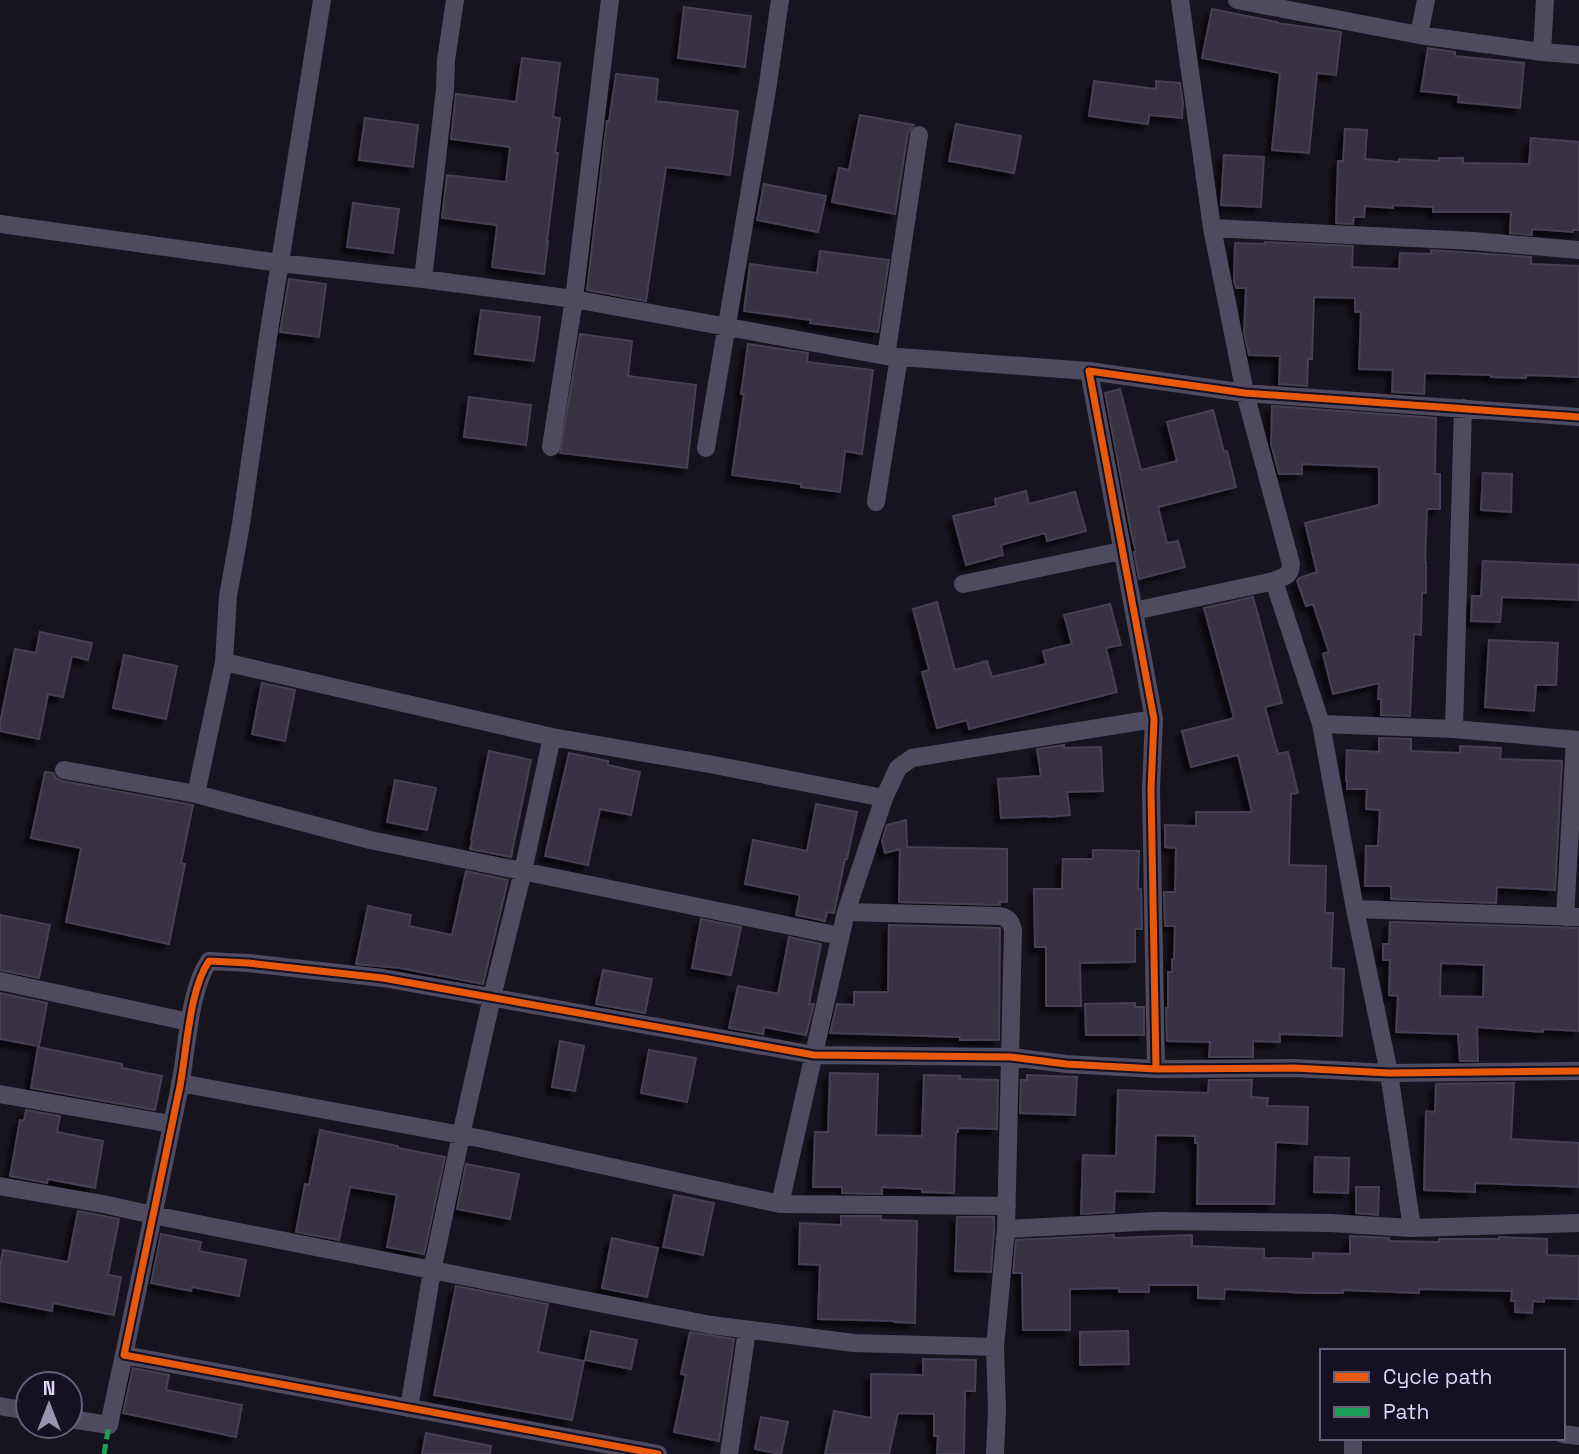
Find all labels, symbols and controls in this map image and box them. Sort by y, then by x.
legend [1320,1349,1565,1440]
text: Cycle path [1383,1363,1492,1390]
north arrow [14,1370,84,1440]
text: N [43,1376,55,1401]
text: Path [1383,1398,1429,1425]

